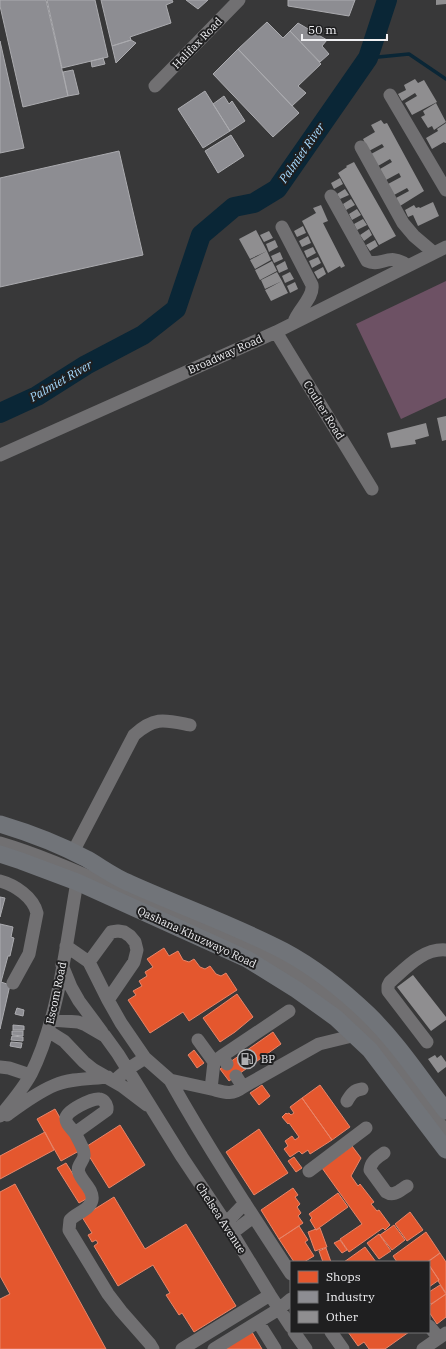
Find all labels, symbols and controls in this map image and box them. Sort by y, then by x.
street label: Halifax Road [169,14,225,72]
scale bar [302,16,387,42]
text: 50 m [308,22,337,37]
water label: Palmiet River [275,119,328,186]
street label: Broadway Road [185,331,265,377]
water label: Palmiet River [26,356,95,405]
street label: Coulter Road [300,378,348,442]
street label: Qashana Khuzwayo Road [135,903,259,971]
street label: Escom Road [43,960,70,1025]
fuel station icon: BP [236,1048,258,1070]
place label: BP [261,1052,275,1066]
street label: Chelsea Avenue [193,1180,249,1256]
legend [290,1261,430,1333]
text: Shops [326,1269,361,1284]
text: Industry [326,1289,375,1304]
text: Other [326,1309,359,1324]

